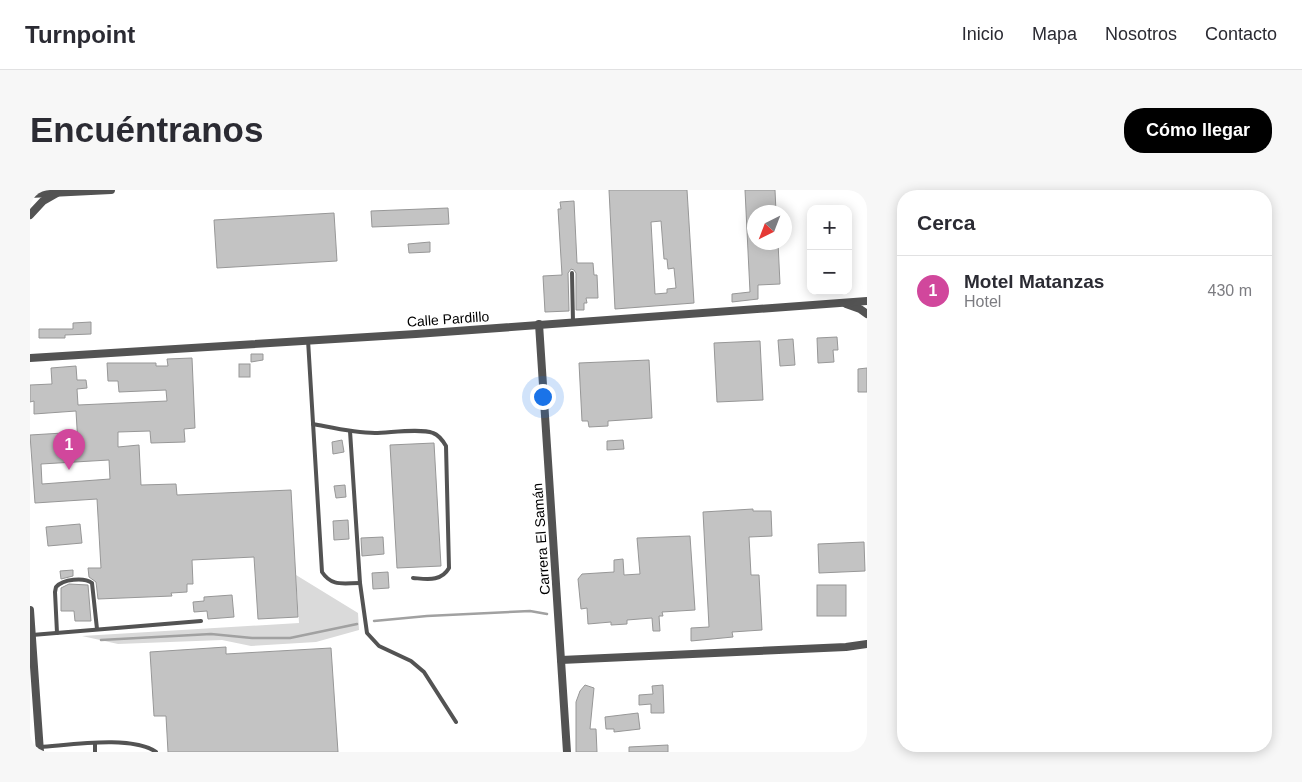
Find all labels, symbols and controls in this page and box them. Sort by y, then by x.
text: Turnpoint [25,21,135,48]
text: Inicio [962,24,1004,44]
text: Mapa [1032,24,1077,44]
text: Nosotros [1105,24,1177,44]
text: Contacto [1205,24,1277,44]
button: Cómo llegar [1124,108,1272,153]
text: Encuéntranos [30,110,263,149]
north arrow [747,205,792,250]
map controls [807,205,852,295]
button: + [807,205,852,250]
text: Cerca [917,211,975,234]
button: − [807,250,852,295]
text: Motel Matanzas [964,271,1104,292]
text: 1 [929,282,937,299]
text: 430 m [1208,282,1252,299]
text: Hotel [964,293,1001,310]
street label: Calle Pardillo [406,308,490,330]
your location [530,384,556,410]
pin: 1 [53,429,85,470]
street label: Carrera El Samán [529,483,553,595]

